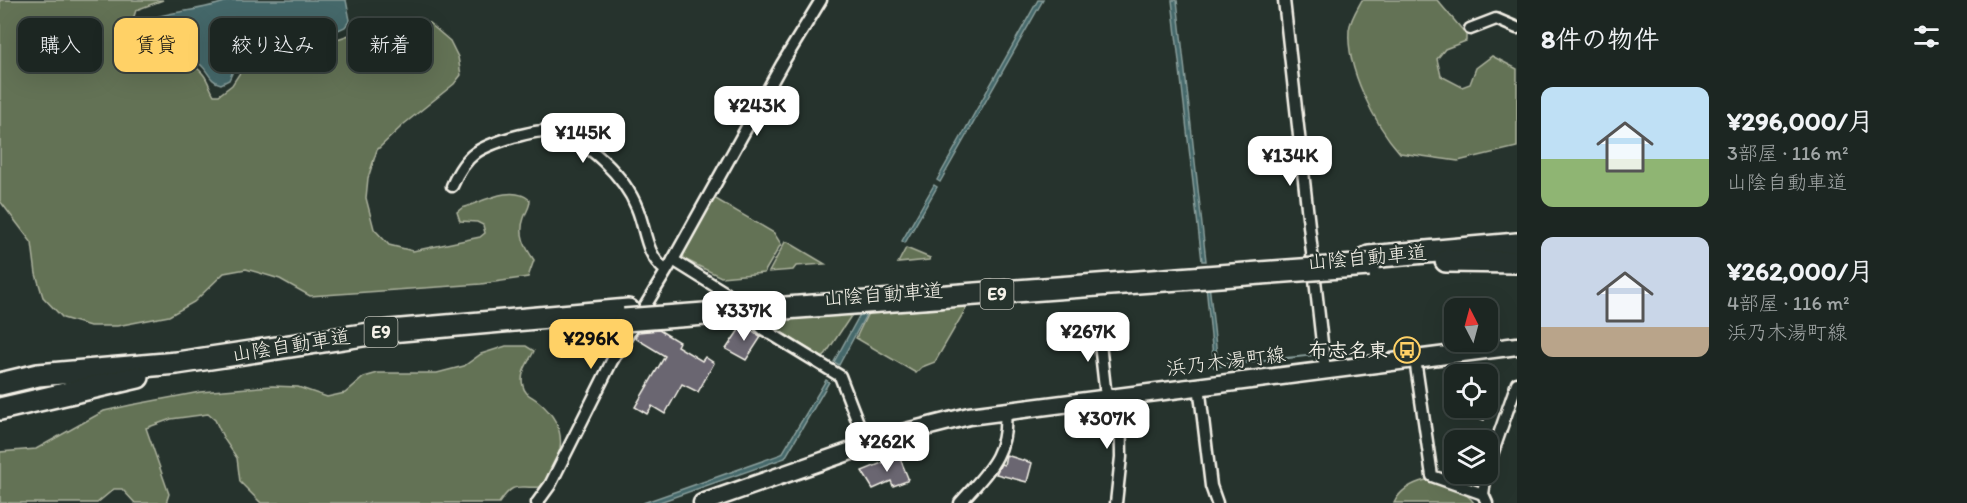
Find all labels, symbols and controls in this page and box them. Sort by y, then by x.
chip: 購入 [18,18,102,72]
chip: 賃貸 [114,18,198,72]
chip: 絞り込み [210,18,336,72]
chip: 新着 [348,18,432,72]
icon: filters [1910,20,1943,53]
text: 8件の物件 [1541,23,1659,55]
pin: ¥243K [715,86,799,137]
text: ¥243K [728,93,786,117]
text: ¥296,000/月 [1727,105,1874,137]
icon: home [1589,111,1661,183]
pin: ¥145K [541,113,625,164]
text: ¥145K [555,120,611,144]
pin: ¥134K [1248,136,1332,187]
text: 3部屋 · 116 m² [1727,141,1848,165]
text: ¥134K [1262,143,1318,167]
text: 山陰自動車道 [1727,170,1847,194]
street label: 山陰自動車道 [1306,240,1428,274]
text: ¥262,000/月 [1727,255,1874,287]
icon: home [1589,261,1661,333]
street label: 山陰自動車道 [822,278,944,310]
road number: E9 [980,279,1014,309]
pin: ¥337K [702,291,786,342]
text: 4部屋 · 116 m² [1727,291,1850,315]
text: ¥337K [716,298,772,322]
north arrow [1444,298,1498,352]
map controls [1444,298,1498,484]
pin: ¥267K [1046,312,1130,363]
road number: E9 [364,317,398,347]
pin: ¥296K [549,319,633,370]
text: ¥267K [1061,319,1116,343]
text: 浜乃木湯町線 [1727,320,1847,344]
street label: 山陰自動車道 [230,324,352,366]
text: ¥296K [563,326,619,350]
bus stop icon: 布志名東 [1392,335,1422,365]
place label: 布志名東 [1308,338,1388,362]
street label: 浜乃木湯町線 [1165,342,1287,380]
button: locate [1444,364,1498,418]
pin: ¥307K [1065,399,1149,450]
text: ¥307K [1078,406,1136,430]
pin: ¥262K [845,422,929,473]
text: ¥262K [859,429,915,453]
button: layers [1444,430,1498,484]

